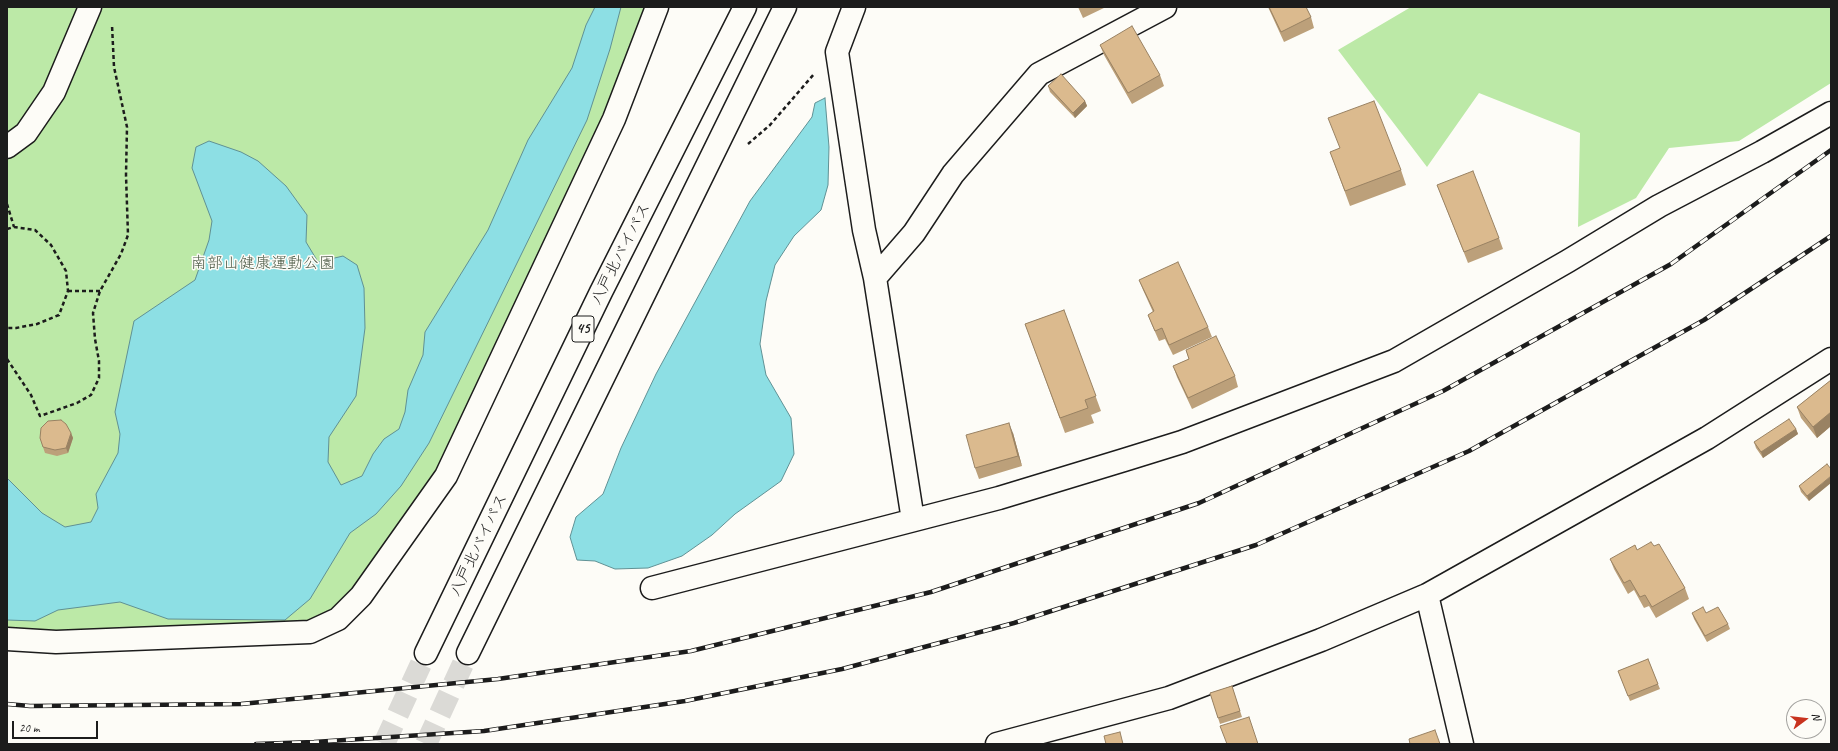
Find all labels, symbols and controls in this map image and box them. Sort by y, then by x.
street label: 八戸北バイパス [587,200,655,308]
park label: 南部山健康運動公園 [191,254,335,274]
road number: 45 [572,316,594,342]
street label: 八戸北バイパス [446,490,512,600]
north arrow [1786,699,1826,739]
text: N [1809,711,1824,721]
scale bar [14,713,100,739]
text: 20 m [19,720,39,736]

